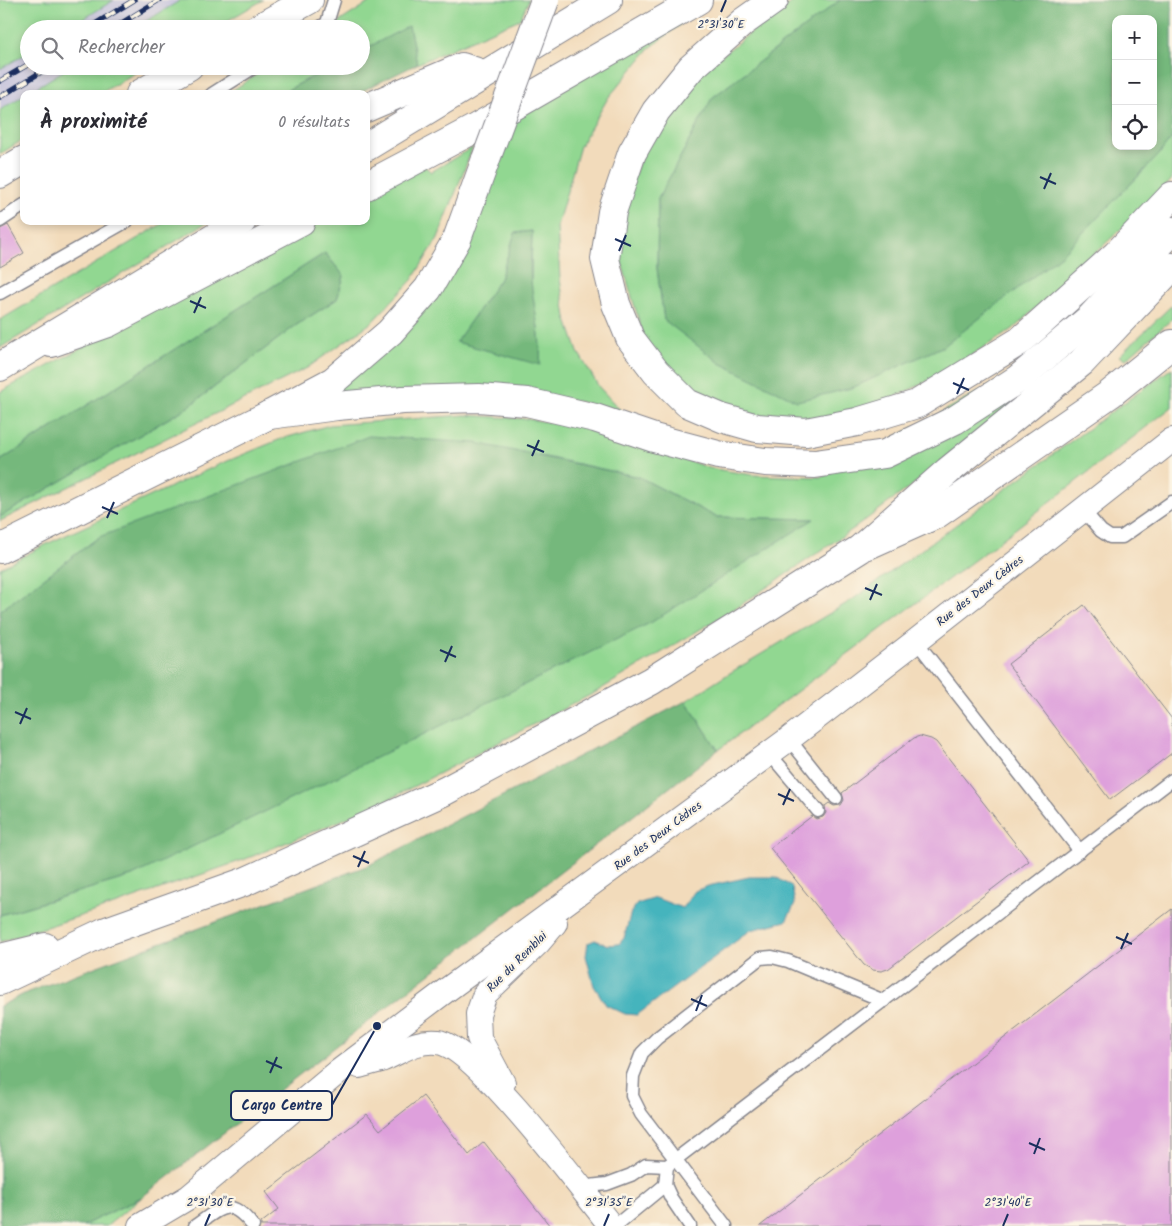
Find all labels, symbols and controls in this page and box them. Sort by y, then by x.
text: 2°31'30"E [697,15,746,34]
map controls [1112,15,1157,150]
button: + [1112,15,1157,60]
search box [20,20,370,75]
text: Rechercher [78,33,165,63]
icon: search [38,34,66,62]
button: − [1112,60,1157,105]
button: locate [1112,105,1157,150]
text: À proximité [40,106,147,139]
text: 0 résultats [278,110,350,135]
street label: Rue des Deux Cèdres [932,551,1028,631]
street label: Rue des Deux Cèdres [610,796,706,876]
street label: Rue du Remblai [482,926,553,997]
callout: Cargo Centre [231,1091,332,1120]
text: Cargo Centre [242,1095,323,1117]
text: 2°31'30"E [186,1193,235,1212]
text: 2°31'35"E [585,1193,634,1212]
text: 2°31'40"E [984,1193,1032,1212]

